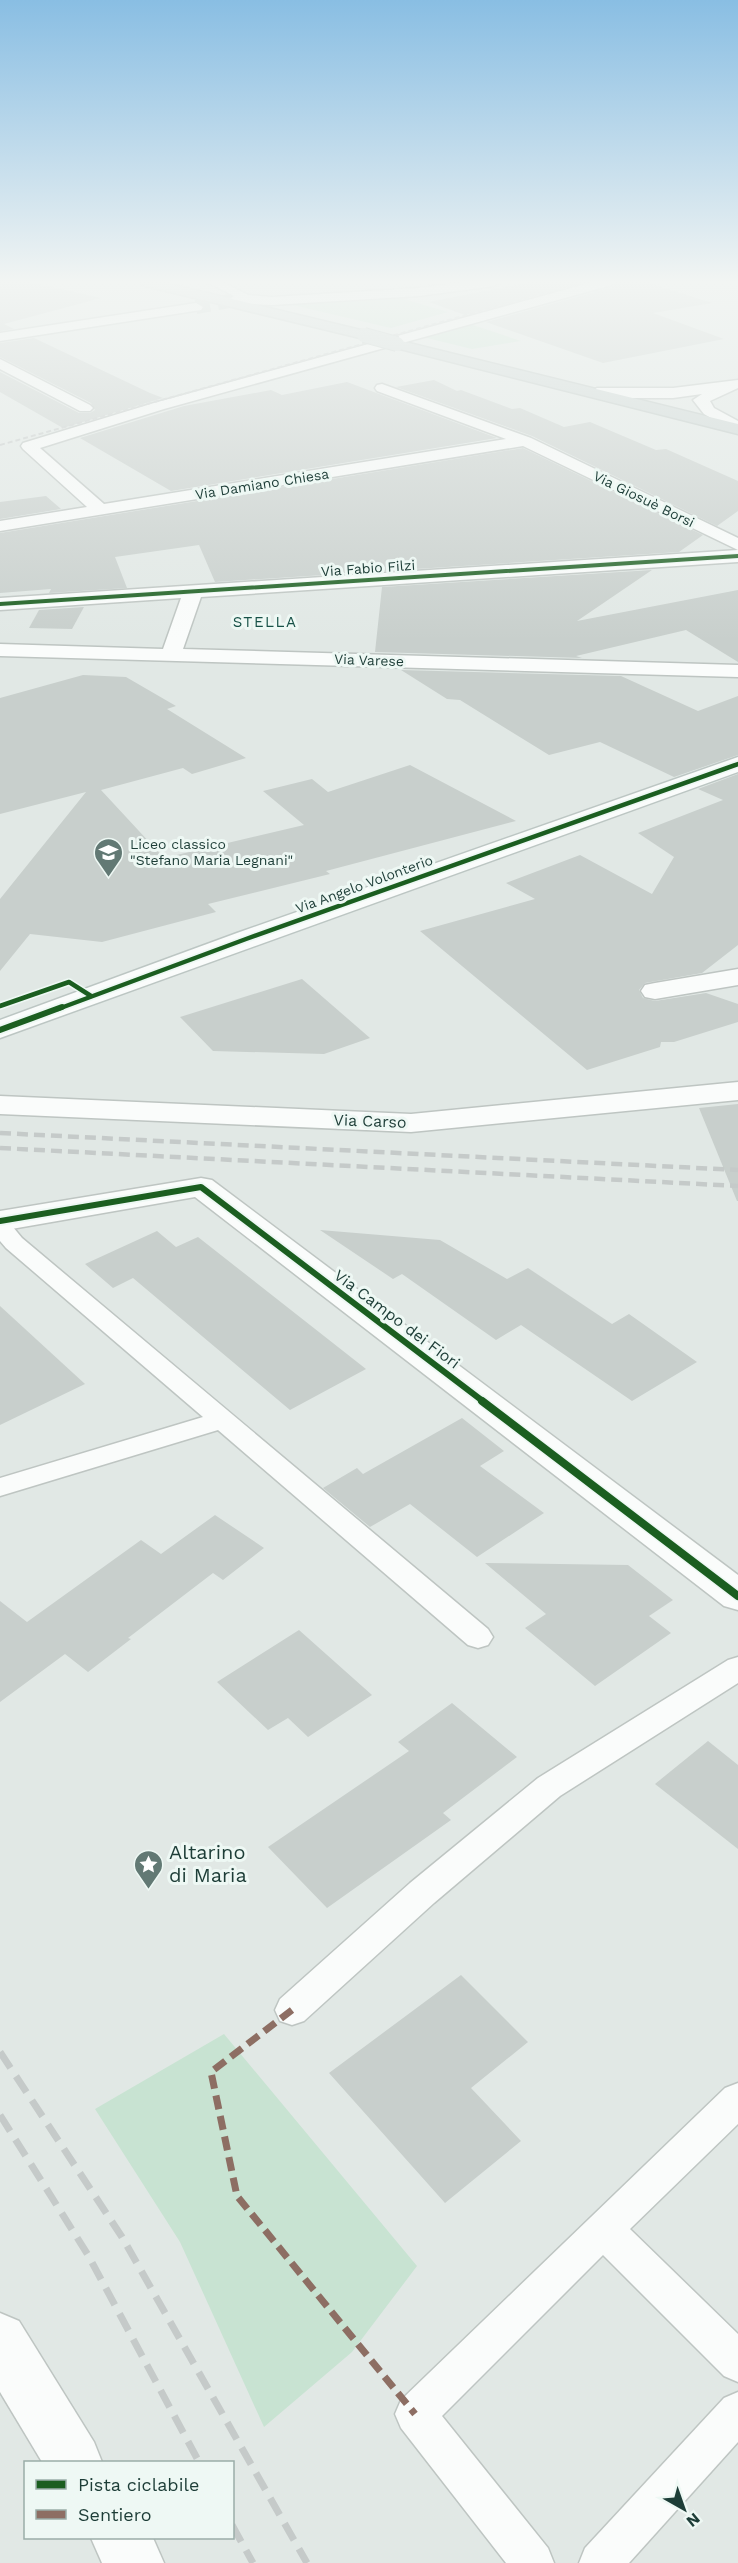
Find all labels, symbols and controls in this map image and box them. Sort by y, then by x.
street label: Via Damiano Chiesa [194,465,330,502]
street label: Via Giosuè Borsi [591,468,697,530]
street label: Via Fabio Filzi [320,557,416,579]
district label: STELLA [233,613,297,631]
street label: Via Varese [334,651,404,669]
school or university icon: Liceo classico "Stefano Maria Legnani" [93,836,125,878]
place label: Liceo classico "Stefano Maria Legnani" [130,836,293,868]
street label: Via Angelo Volonterio [293,852,435,916]
street label: Via Carso [333,1110,407,1132]
street label: Via Campo dei Fiori [330,1266,464,1372]
place label: Altarino di Maria [169,1840,247,1887]
place icon: Altarino di Maria [132,1848,164,1890]
legend [24,2461,234,2539]
text: Pista ciclabile [78,2474,199,2495]
north arrow [654,2479,714,2539]
text: Sentiero [78,2504,152,2525]
text: N [683,2509,704,2531]

